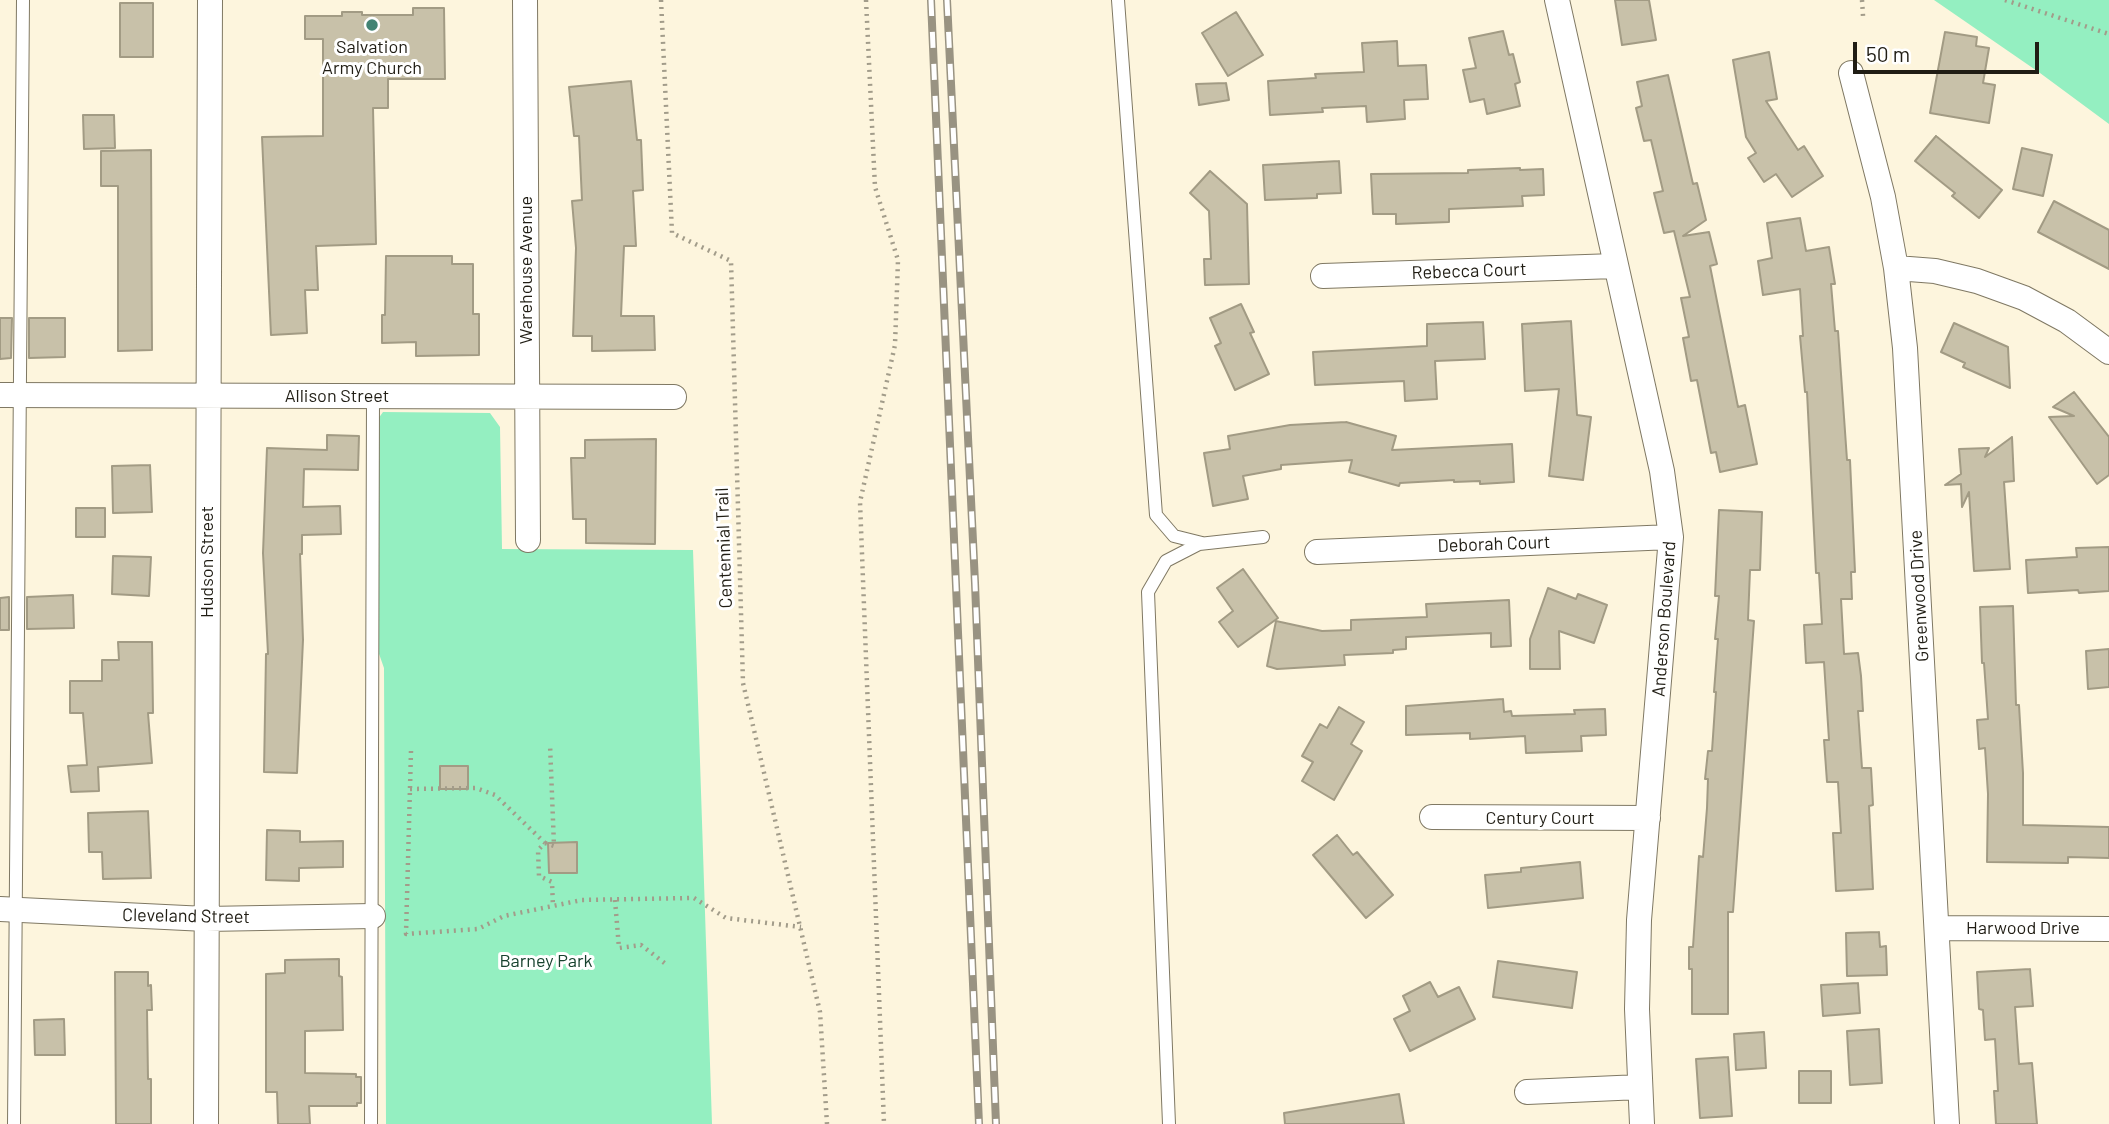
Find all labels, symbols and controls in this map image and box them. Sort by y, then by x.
marker: Salvation Army Church [364,17,380,33]
scale bar [1857,28,2042,72]
place label: Salvation Army Church [322,36,422,78]
text: 50 m [1866,41,1910,66]
street label: Warehouse Avenue [515,196,537,344]
street label: Rebecca Court [1411,258,1527,284]
street label: Allison Street [285,385,389,407]
street label: Centennial Trail [711,487,737,609]
street label: Hudson Street [196,506,218,618]
street label: Greenwood Drive [1905,530,1933,662]
street label: Deborah Court [1437,531,1551,557]
street label: Anderson Boulevard [1648,540,1680,698]
street label: Century Court [1485,807,1595,829]
street label: Cleveland Street [122,904,250,928]
street label: Harwood Drive [1966,917,2080,939]
park label: Barney Park [499,950,593,972]

